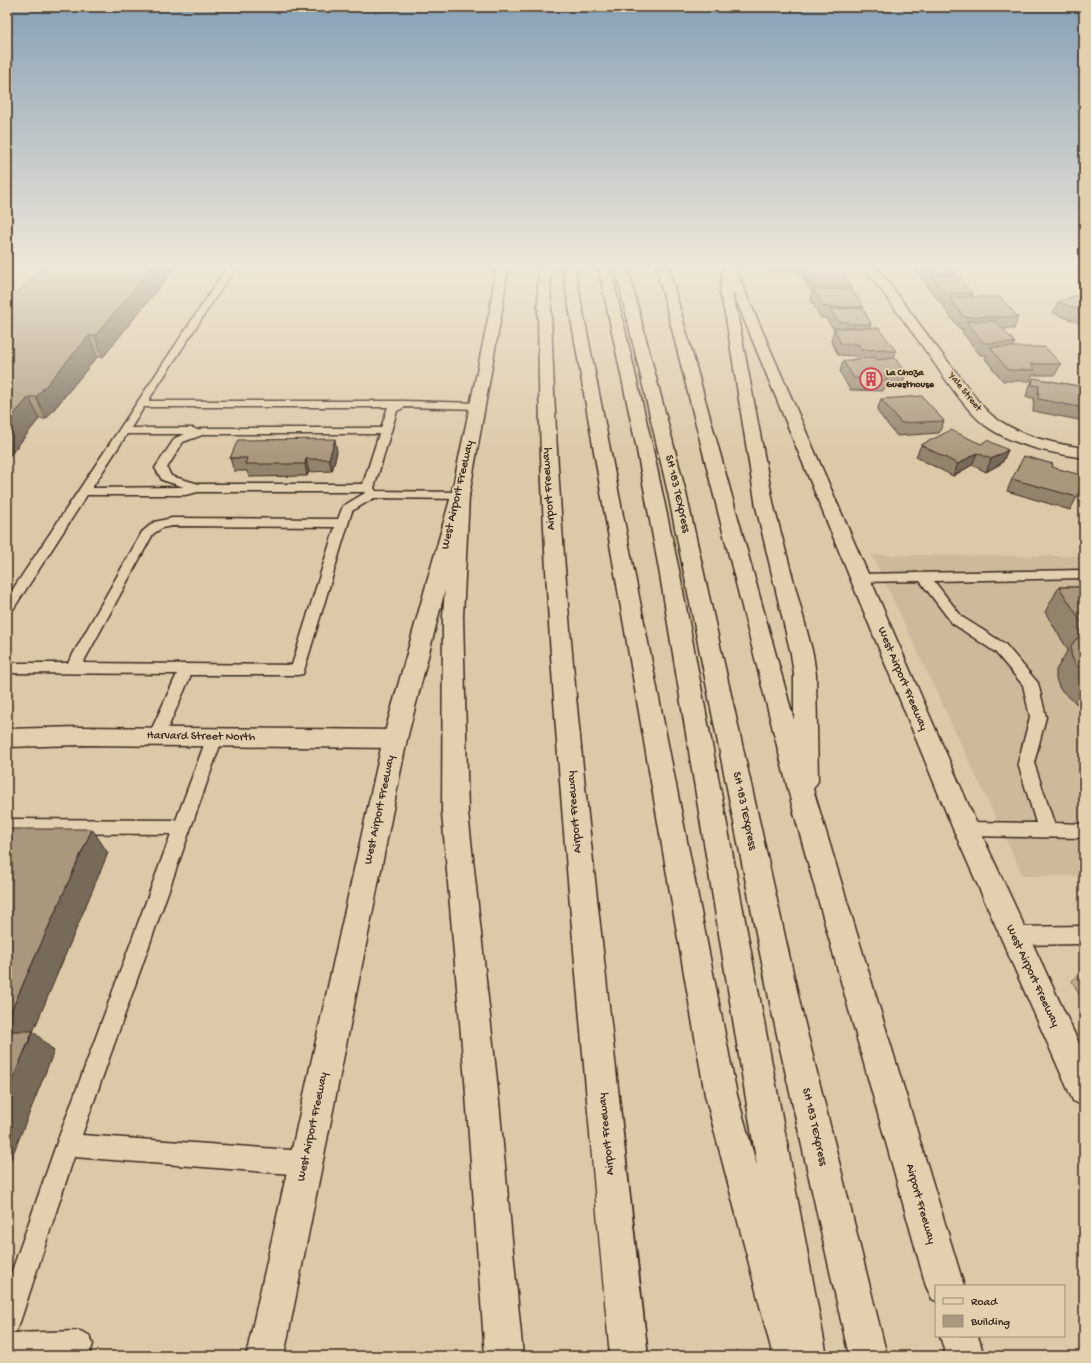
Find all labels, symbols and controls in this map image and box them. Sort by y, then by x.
building icon: La Choza Guesthouse [858,366,884,392]
place label: La Choza Guesthouse [886,367,935,391]
street label: Yale Street [945,369,985,415]
street label: West Airport Freeway [439,439,477,551]
street label: Airport Freeway [539,447,559,531]
street label: SH 183 TEXpress [661,454,693,535]
street label: West Airport Freeway [874,625,930,733]
street label: Harvard Street North [147,729,256,745]
street label: West Airport Freeway [362,754,398,866]
street label: Airport Freeway [564,770,586,854]
street label: SH 183 TEXpress [729,771,759,852]
street label: West Airport Freeway [1002,923,1062,1029]
street label: West Airport Freeway [295,1071,331,1183]
street label: SH 183 TEXpress [798,1087,830,1168]
street label: Airport Freeway [596,1092,618,1176]
street label: Airport Freeway [902,1162,938,1246]
legend [935,1285,1065,1337]
text: Road [971,1296,998,1310]
text: Building [970,1316,1010,1330]

